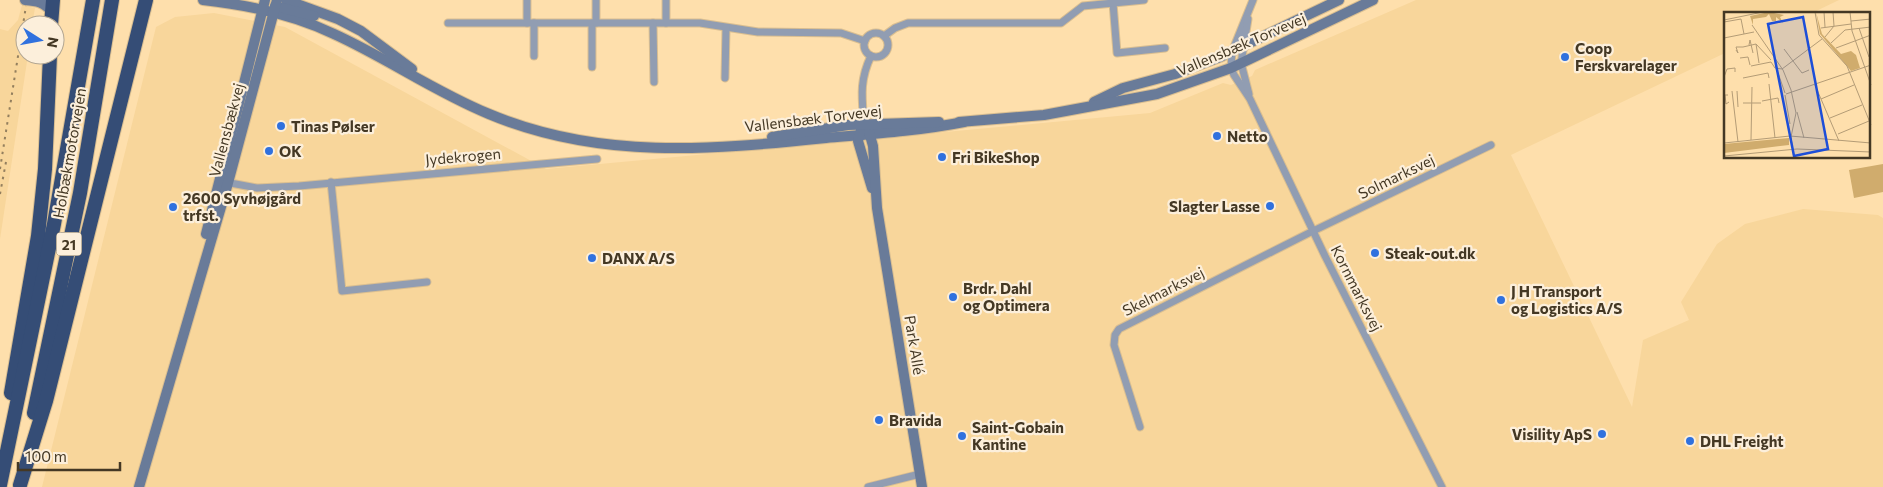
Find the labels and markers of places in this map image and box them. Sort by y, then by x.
place label: Coop Ferskvarelager [1575,39,1677,74]
marker: Coop Ferskvarelager [1559,51,1571,63]
place label: Tinas Pølser [291,117,375,135]
marker: Tinas Pølser [275,120,287,132]
place label: Netto [1227,127,1268,145]
marker: Netto [1211,130,1223,142]
place label: OK [279,142,302,160]
marker: OK [263,145,275,157]
place label: Fri BikeShop [952,148,1040,166]
marker: Fri BikeShop [936,151,948,163]
place label: 2600 Syvhøjgård trfst. [183,189,301,224]
place label: Slagter Lasse [1169,197,1260,215]
marker: Slagter Lasse [1264,200,1276,212]
marker: 2600 Syvhøjgård trfst. [167,201,179,213]
place label: Steak-out.dk [1385,244,1476,262]
marker: Steak-out.dk [1369,247,1381,259]
place label: DANX A/S [602,249,675,267]
marker: DANX A/S [586,252,598,264]
place label: Brdr. Dahl og Optimera [963,279,1050,314]
place label: J H Transport og Logistics A/S [1511,282,1622,317]
marker: Brdr. Dahl og Optimera [947,291,959,303]
marker: J H Transport og Logistics A/S [1495,294,1507,306]
place label: Bravida [889,411,942,429]
marker: Bravida [873,414,885,426]
place label: Saint-Gobain Kantine [972,418,1064,453]
place label: Visility ApS [1512,425,1592,443]
marker: Visility ApS [1596,428,1608,440]
marker: Saint-Gobain Kantine [956,430,968,442]
place label: DHL Freight [1700,432,1784,450]
marker: DHL Freight [1684,435,1696,447]

